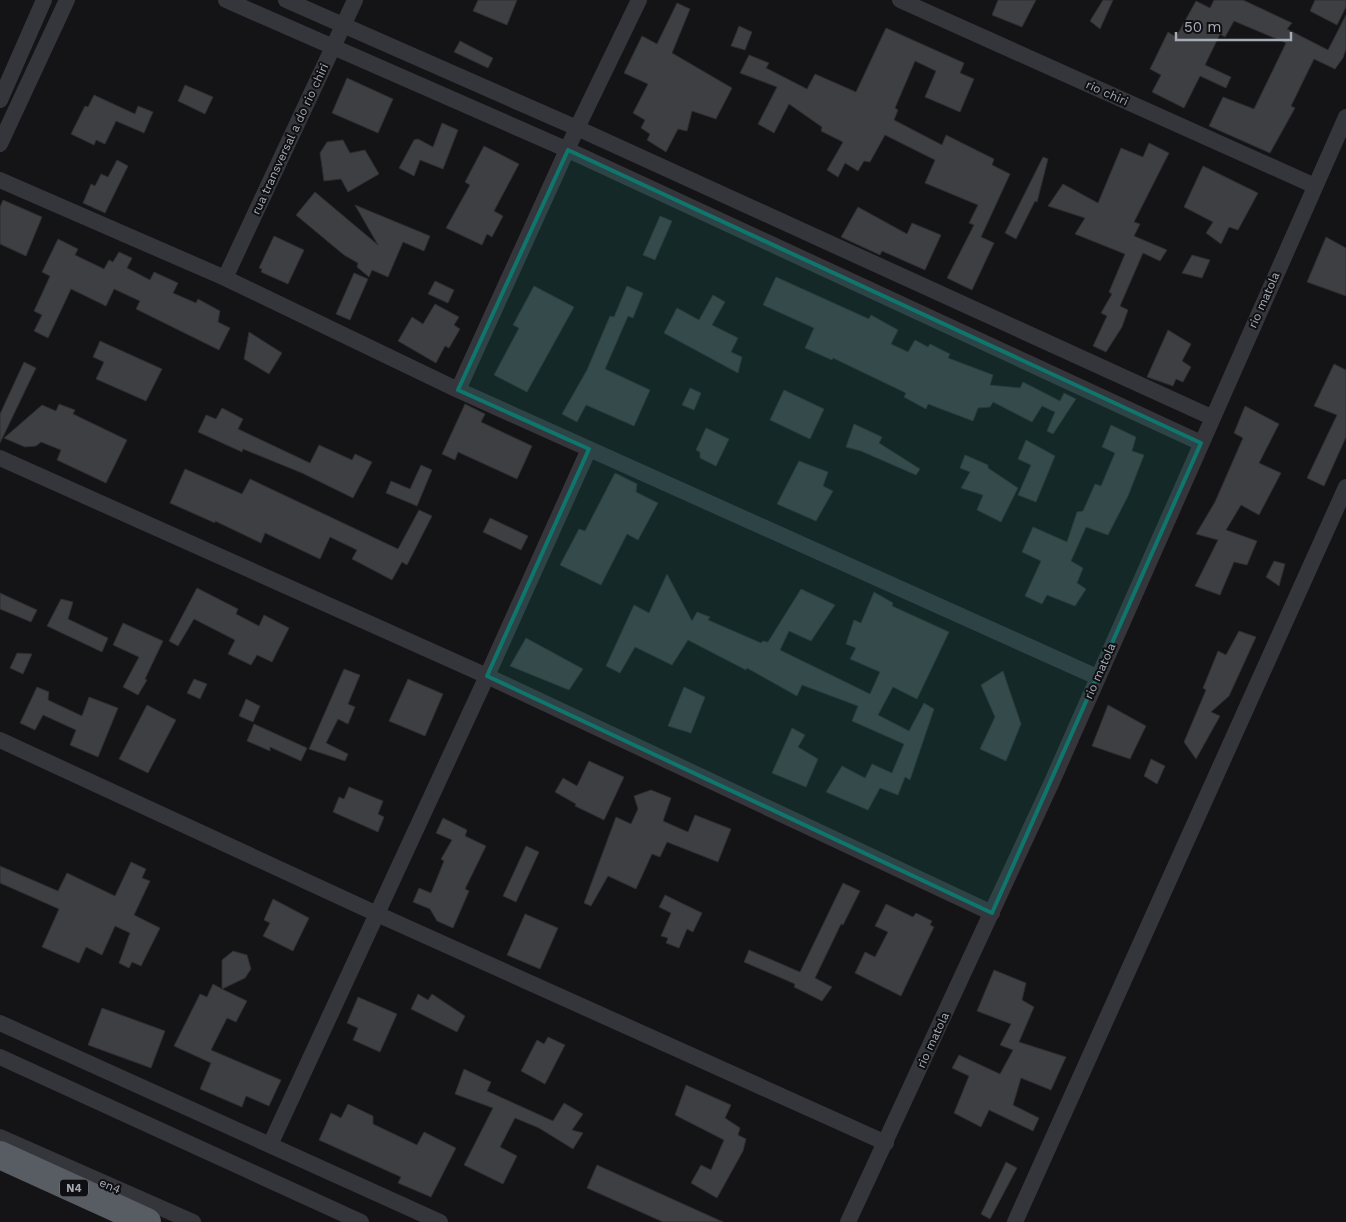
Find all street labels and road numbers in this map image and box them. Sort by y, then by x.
street label: rua transversal a do rio chiri [249,61,331,217]
street label: rio chiri [1084,77,1130,109]
street label: rio matola [1245,270,1283,330]
street label: rio matola [1081,641,1119,701]
street label: rio matola [914,1010,952,1070]
street label: en4 [97,1175,123,1197]
road number: N4 [60,1180,88,1196]

